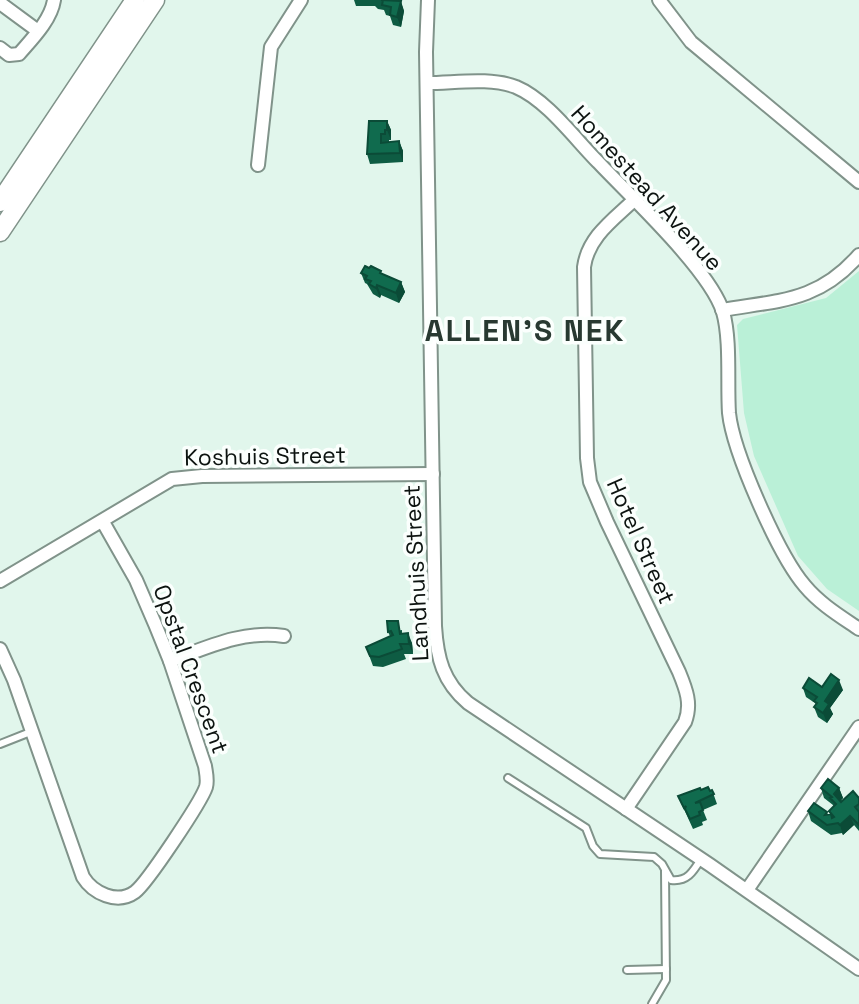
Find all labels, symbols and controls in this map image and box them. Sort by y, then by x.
street label: Homestead Avenue [565,99,729,277]
district label: ALLEN'S NEK [425,311,625,350]
street label: Koshuis Street [184,440,346,472]
street label: Hotel Street [600,473,682,609]
street label: Landhuis Street [396,484,436,662]
street label: Opstal Crescent [146,580,236,758]

